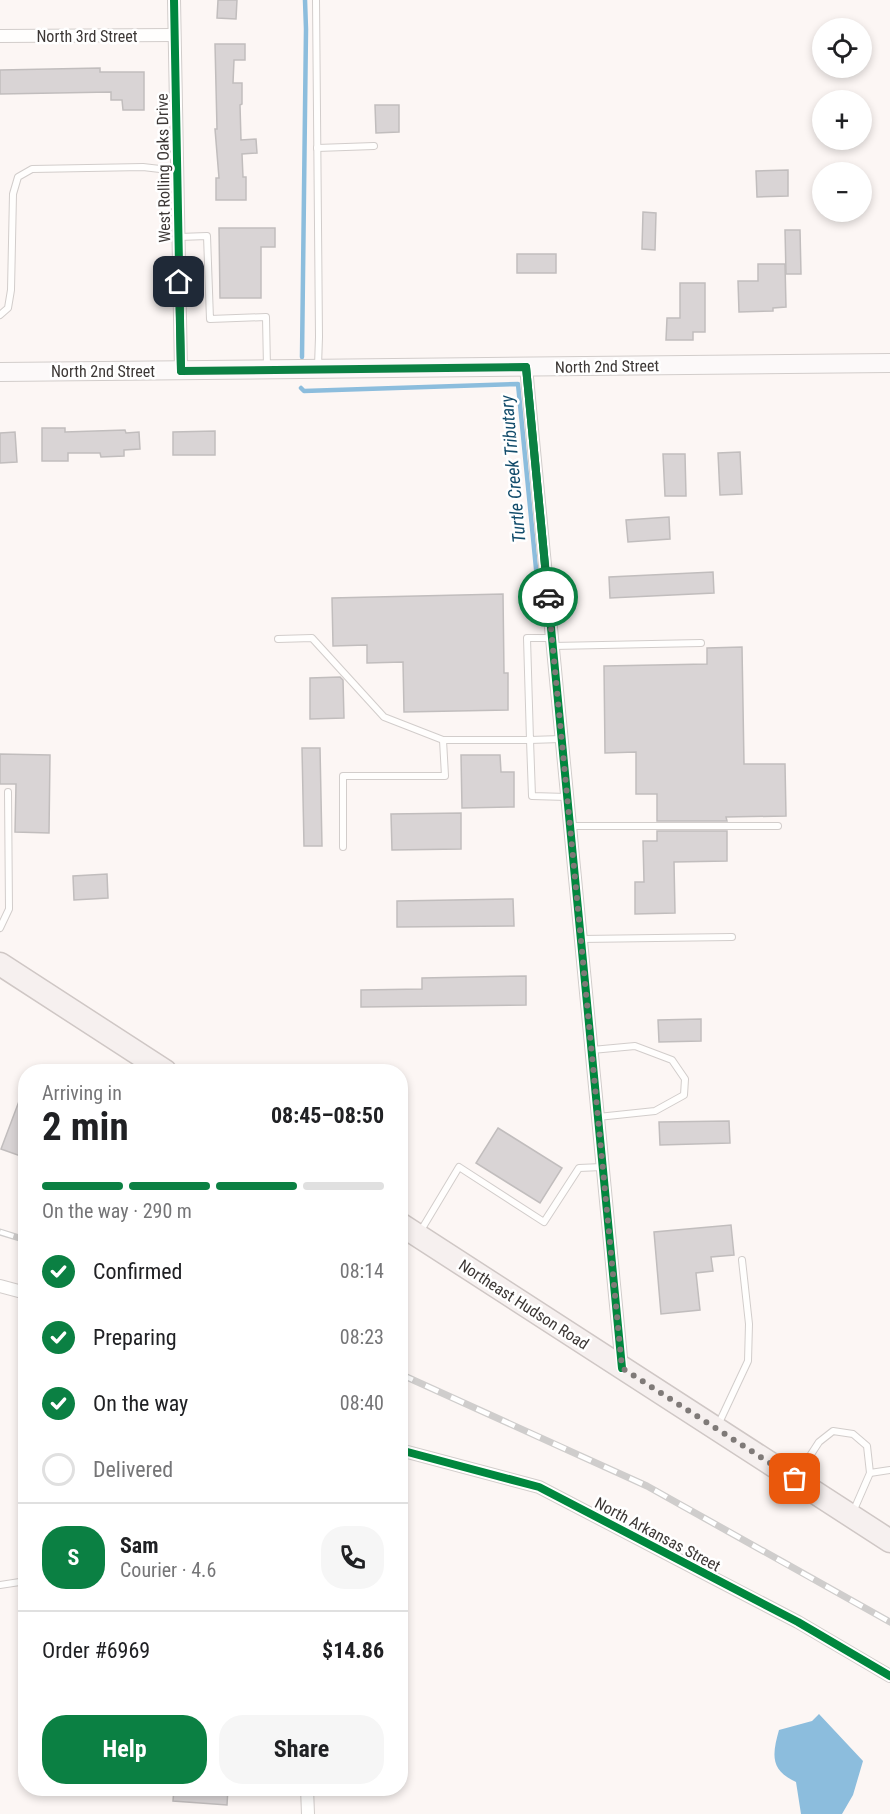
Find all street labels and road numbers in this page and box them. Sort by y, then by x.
street label: North 3rd Street [36,27,138,46]
street label: West Rolling Oaks Drive [153,93,174,243]
street label: North 2nd Street [555,356,659,377]
street label: North 2nd Street [51,362,155,381]
street label: Northeast Hudson Road [455,1255,592,1354]
street label: North Arkansas Street [592,1493,724,1576]

